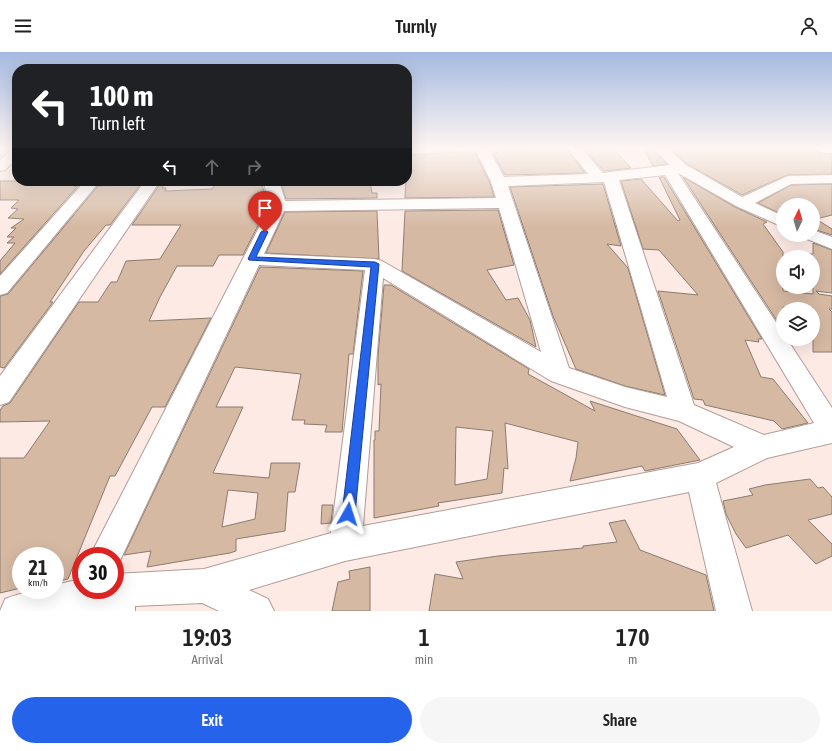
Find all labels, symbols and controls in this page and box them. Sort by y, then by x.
icon: menu [12,15,34,37]
icon: person [798,15,820,37]
text: Turnly [395,16,437,37]
icon: left [24,80,76,132]
text: 100 m [90,80,153,112]
text: Turn left [90,113,145,134]
icon: left [159,156,181,178]
icon: ahead [201,156,223,178]
icon: right [243,156,265,178]
pin [248,191,282,232]
icon: arrive [254,197,276,219]
north arrow [776,198,820,242]
map controls [776,198,820,346]
button: sound [776,250,820,294]
button: layers [776,302,820,346]
position arrow [327,493,369,535]
speed limit sign: 30 [72,547,124,599]
text: 21 [29,556,47,579]
text: km/h [28,577,48,588]
text: 19:03 [182,624,232,651]
text: 1 [418,624,430,651]
text: 170 [616,624,650,651]
text: Arrival [191,652,223,667]
text: min [415,652,433,667]
text: m [628,652,637,667]
button: Exit [12,697,412,743]
button: Share [420,697,820,743]

